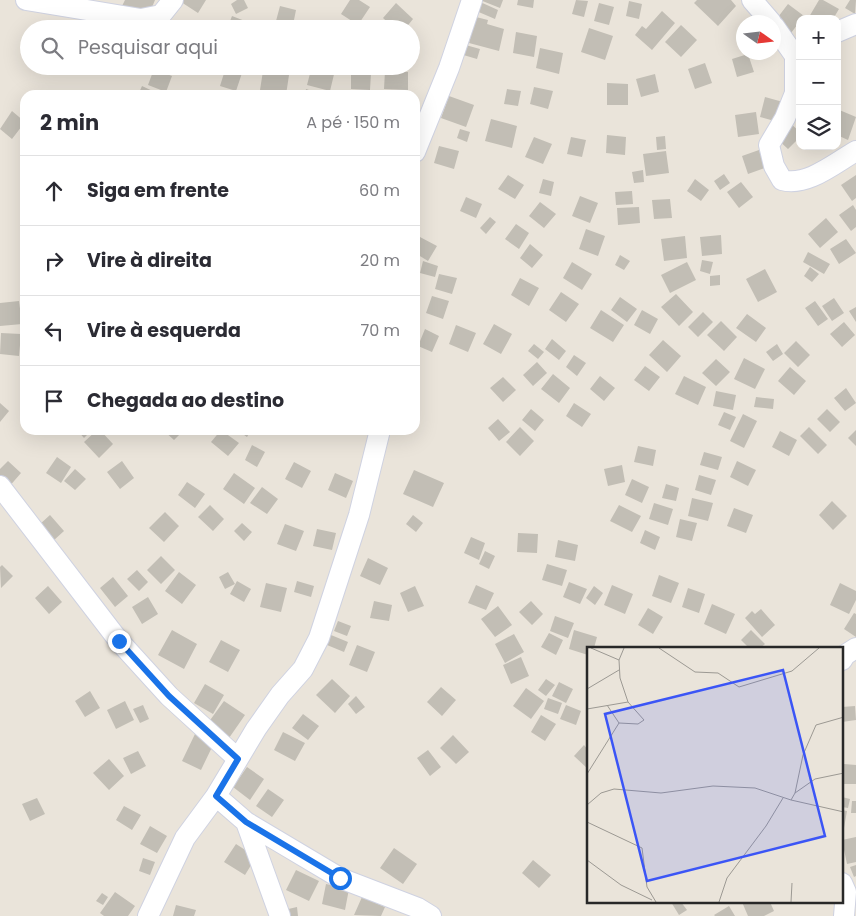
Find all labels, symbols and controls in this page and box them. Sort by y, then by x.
north arrow [736,15,781,60]
map controls [796,15,841,150]
button: + [796,15,841,60]
search box [20,20,420,75]
icon: search [38,34,66,62]
text: Pesquisar aqui [78,34,218,61]
button: − [796,60,841,105]
button: layers [796,105,841,150]
text: 2 min [40,108,99,137]
text: A pé · 150 m [306,111,400,134]
icon: ahead [40,177,68,205]
text: Siga em frente [87,177,229,204]
text: 60 m [359,179,400,202]
icon: right [40,247,68,275]
text: Vire à direita [87,247,212,274]
text: 20 m [360,249,400,272]
icon: left [40,317,68,345]
text: Vire à esquerda [87,317,241,344]
text: 70 m [360,319,400,342]
icon: arrive [40,387,68,415]
text: Chegada ao destino [87,387,284,414]
route end [108,630,131,653]
inset map [587,647,844,904]
route start [329,867,352,890]

